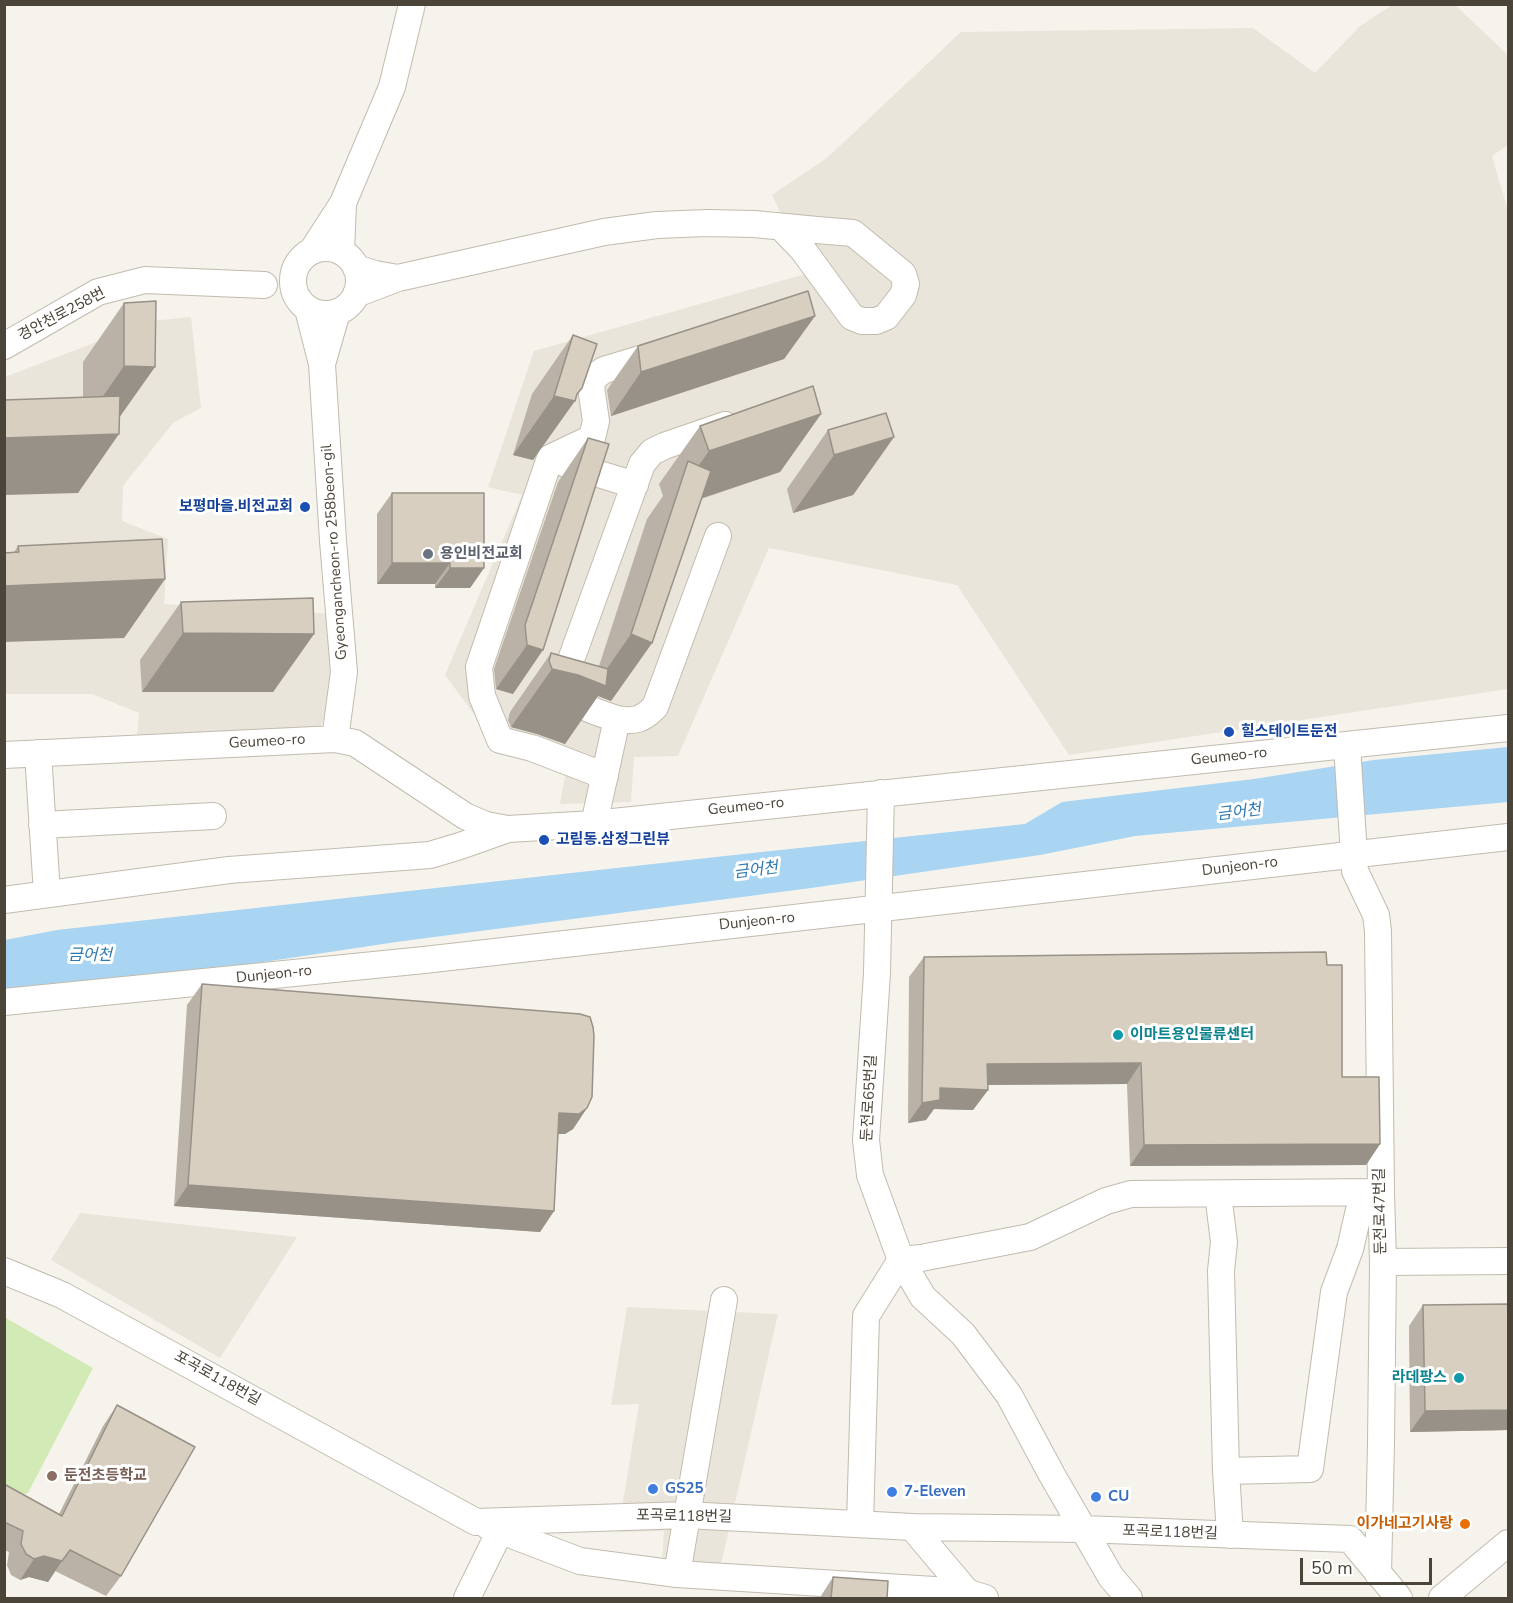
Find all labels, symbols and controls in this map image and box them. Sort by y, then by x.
street label: 경안천로258번 [15,285,109,345]
street label: Gyeongancheon-ro 258beon-gil [318,443,352,661]
place label: 보평마을.비전교회 [179,498,293,516]
marker: 보평마을.비전교회 [298,500,312,514]
place label: 용인비전교회 [440,545,523,563]
marker: 용인비전교회 [421,547,435,561]
place label: 힐스테이트둔전 [1241,723,1338,741]
marker: 힐스테이트둔전 [1222,725,1236,739]
street label: Geumeo-ro [228,731,306,753]
street label: Geumeo-ro [1190,744,1268,770]
street label: Geumeo-ro [707,794,785,820]
water label: 금어천 [1216,801,1262,825]
place label: 고림동.삼정그린뷰 [556,831,670,849]
marker: 고림동.삼정그린뷰 [537,833,551,847]
street label: Dunjeon-ro [1201,853,1279,881]
water label: 금어천 [733,859,779,883]
street label: Dunjeon-ro [718,909,796,935]
water label: 금어천 [68,946,112,966]
street label: Dunjeon-ro [235,962,313,988]
place label: 이마트용인물류센터 [1130,1026,1254,1044]
marker: 이마트용인물류센터 [1111,1028,1125,1042]
street label: 둔전로65번길 [859,1054,881,1142]
street label: 둔전로47번길 [1371,1167,1391,1255]
street label: 포곡로118번길 [171,1348,263,1410]
place label: 라데팡스 [1392,1369,1447,1387]
marker: 라데팡스 [1452,1371,1466,1385]
place label: 둔전초등학교 [64,1467,147,1485]
marker: 둔전초등학교 [45,1469,59,1483]
place label: GS25 [665,1480,704,1498]
marker: GS25 [646,1482,660,1496]
place label: 7-Eleven [904,1483,966,1501]
marker: 7-Eleven [885,1485,899,1499]
place label: CU [1108,1488,1129,1506]
marker: CU [1089,1490,1103,1504]
street label: 포곡로118번길 [636,1507,732,1527]
place label: 이가네고기사랑 [1356,1515,1453,1533]
marker: 이가네고기사랑 [1458,1517,1472,1531]
street label: 포곡로118번길 [1122,1522,1218,1544]
scale bar [1303,1546,1435,1584]
text: 50 m [1311,1556,1353,1580]

